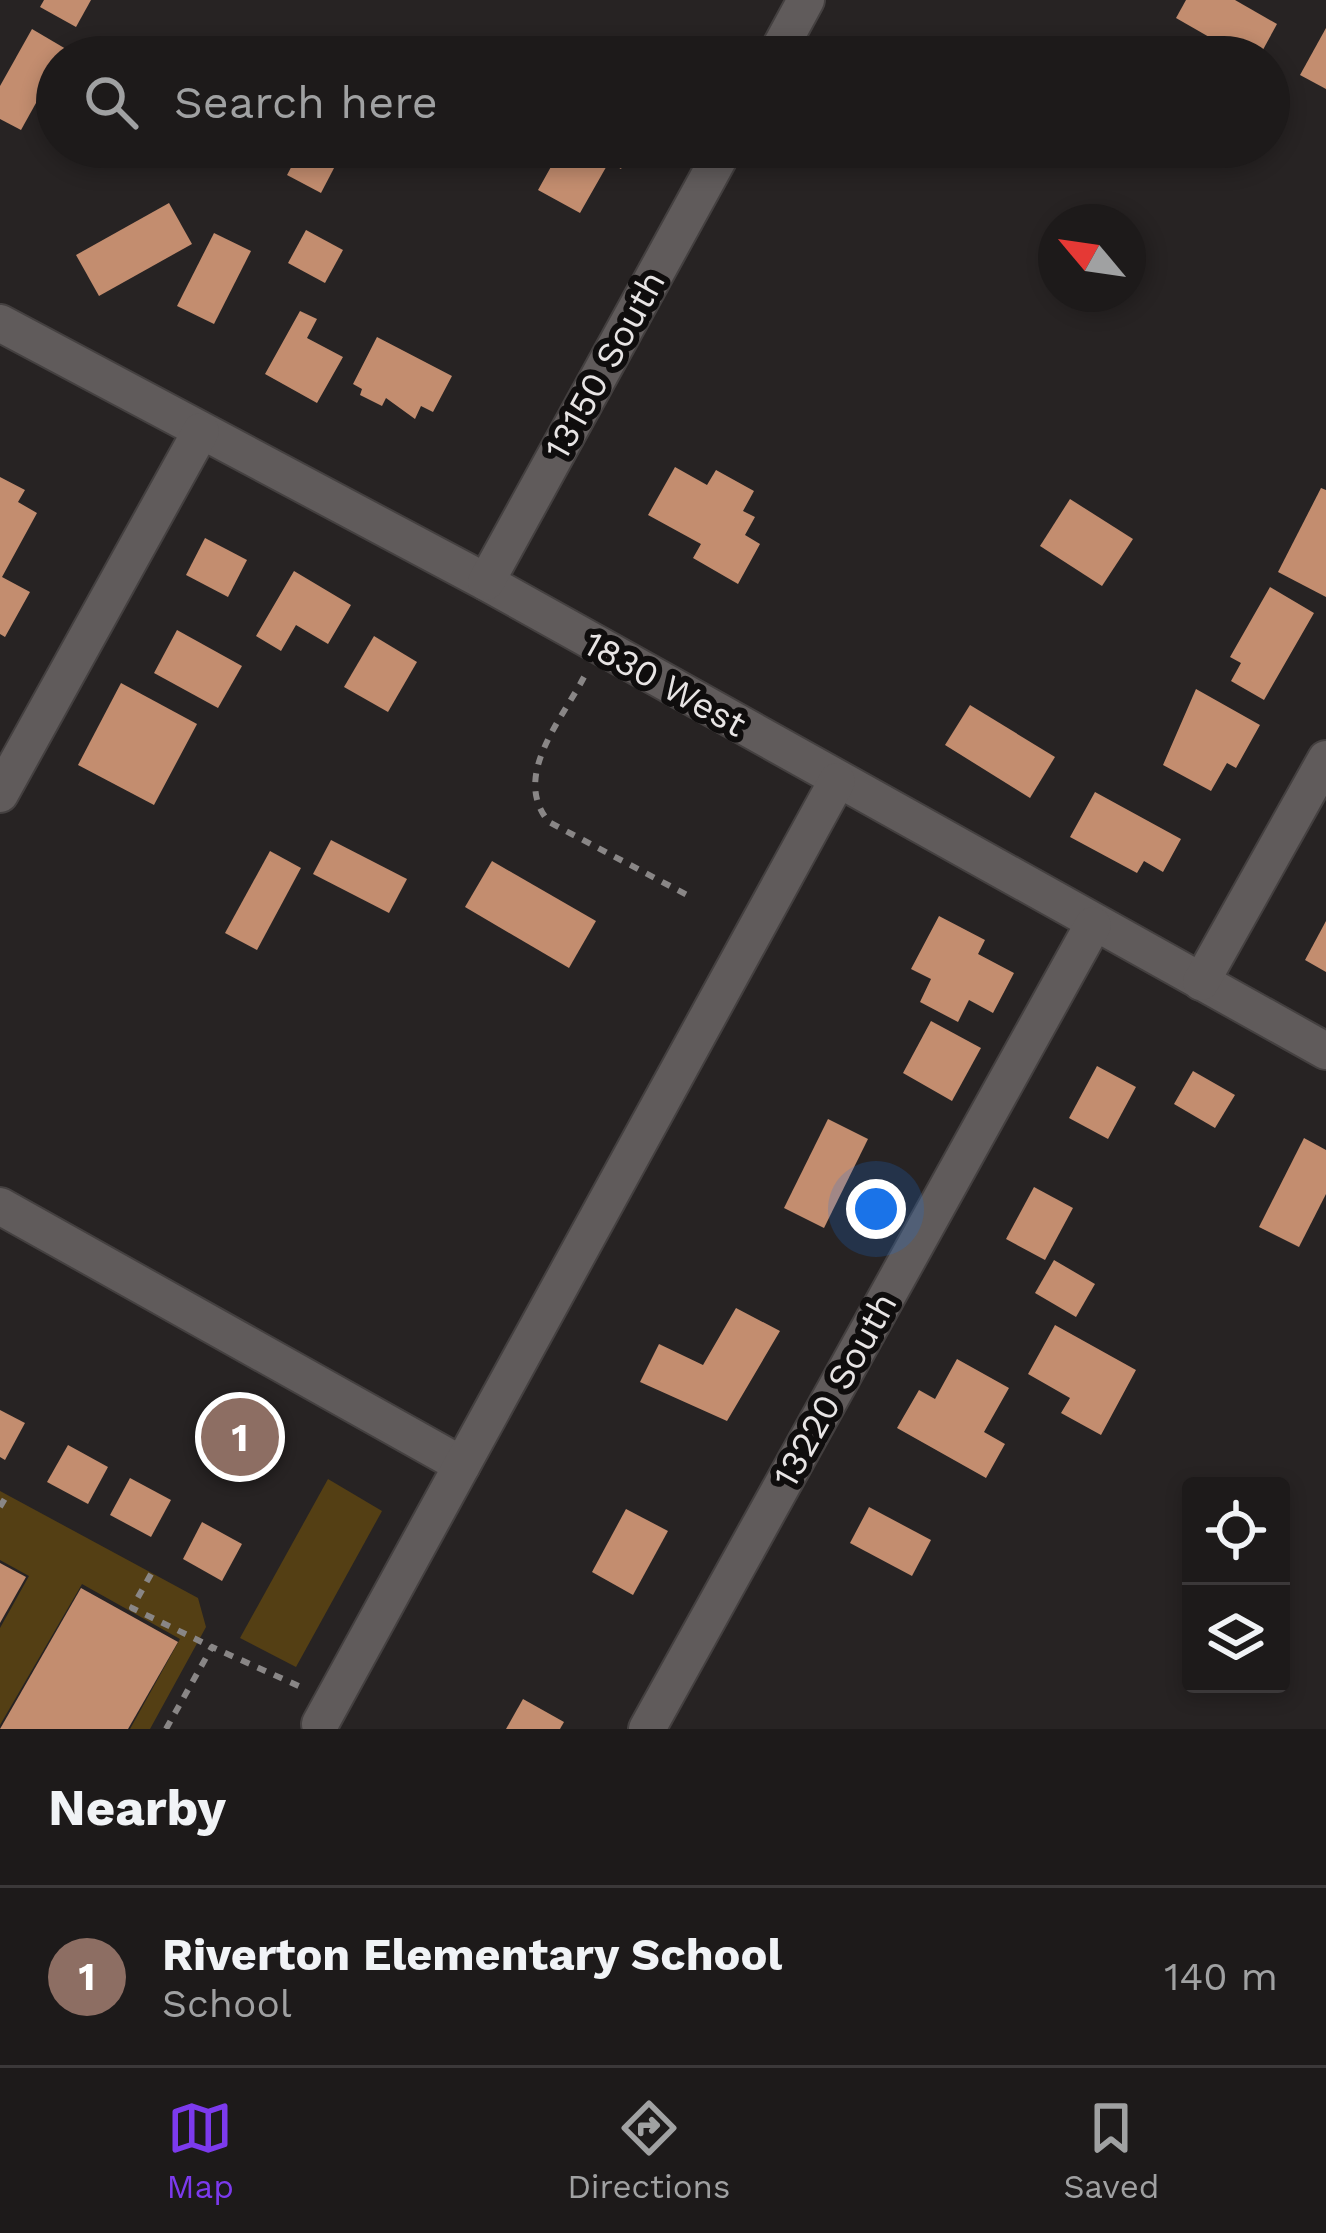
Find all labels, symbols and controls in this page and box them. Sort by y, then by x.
search box [36,36,1290,168]
icon: search [78,69,144,135]
text: Search here [174,76,438,129]
north arrow [1038,204,1146,312]
street label: 13150 South [536,263,674,467]
street label: 1830 West [577,622,753,746]
your location [846,1179,906,1239]
street label: 13220 South [764,1285,906,1495]
pin: 1 [201,1392,279,1482]
map controls [1182,1477,1290,1693]
button: locate [1182,1477,1290,1585]
button: layers [1182,1585,1290,1693]
text: Nearby [48,1778,226,1837]
text: Riverton Elementary School [162,1928,782,1981]
text: 1 [79,1954,95,1999]
text: 140 m [1164,1954,1278,1999]
text: School [162,1981,292,2026]
tab: Map [167,2095,234,2206]
tab: Directions [567,2095,730,2206]
tab: Saved [1064,2095,1159,2206]

